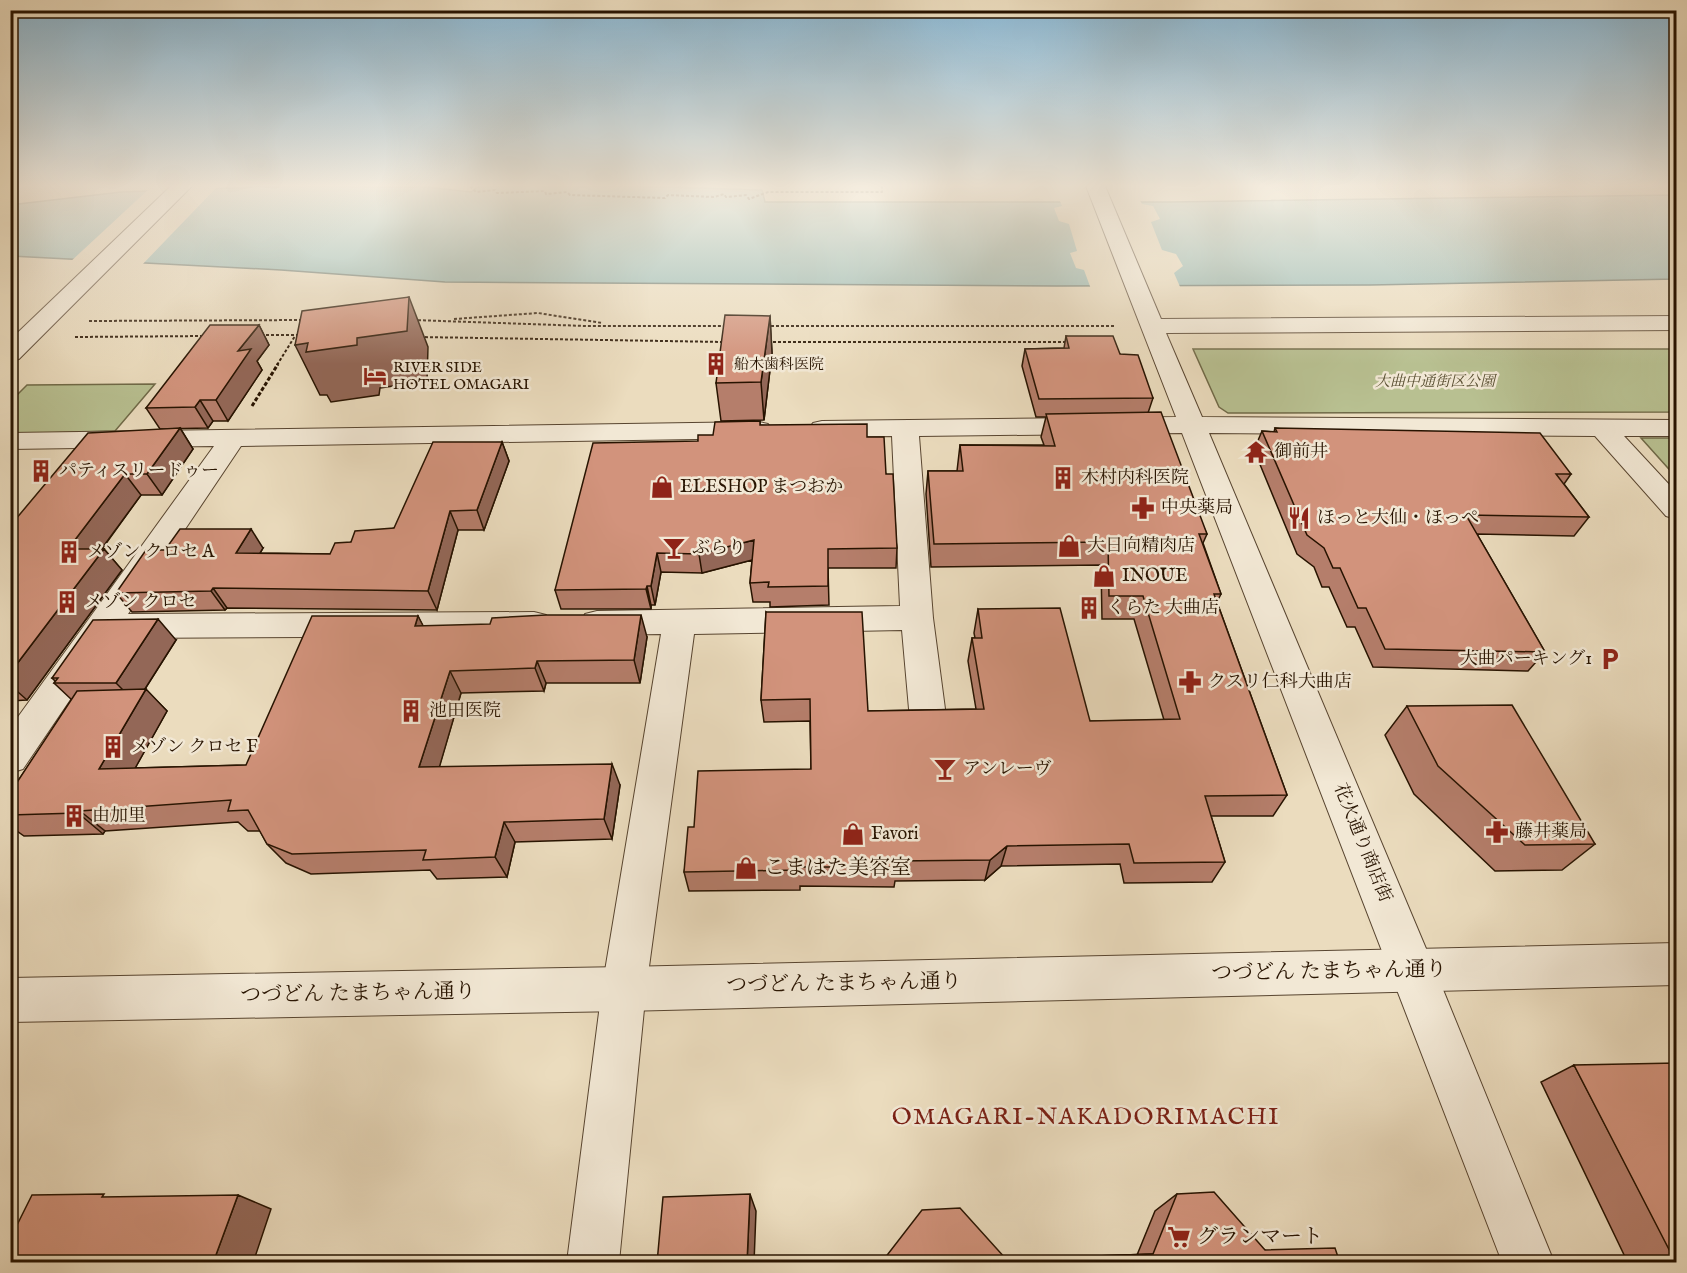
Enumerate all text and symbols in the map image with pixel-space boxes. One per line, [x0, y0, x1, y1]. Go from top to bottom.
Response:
building icon: 船木歯科医院 [703, 351, 729, 377]
place label: 船木歯科医院 [734, 355, 824, 374]
place label: RIVER SIDE HOTEL OMAGARI [393, 358, 530, 394]
hotel icon: RIVER SIDE HOTEL OMAGARI [362, 363, 388, 389]
park label: 大曲中通街区公園 [1375, 372, 1498, 391]
temple icon: 御前井 [1243, 439, 1269, 465]
place label: 御前井 [1274, 441, 1328, 464]
building icon: パティスリードゥー [28, 458, 54, 484]
place label: パティスリードゥー [59, 460, 219, 483]
building icon: 木村内科医院 [1050, 465, 1076, 491]
place label: 木村内科医院 [1081, 467, 1189, 490]
shop icon: ELESHOP まつおか [649, 474, 675, 500]
place label: ELESHOP まつおか [680, 476, 843, 499]
pharmacy icon: 中央薬局 [1130, 495, 1156, 521]
place label: 中央薬局 [1161, 497, 1233, 520]
restaurant icon: ほっと大仙・ほっぺ [1286, 505, 1312, 531]
place label: ほっと大仙・ほっぺ [1317, 507, 1479, 530]
shop icon: 大日向精肉店 [1056, 533, 1082, 559]
bar icon: ぶらり [661, 535, 687, 561]
place label: 大日向精肉店 [1087, 535, 1195, 558]
place label: ぶらり [692, 537, 746, 560]
building icon: メゾン クロセ A [56, 539, 82, 565]
place label: メゾン クロセ A [87, 541, 215, 564]
shop icon: INOUE [1091, 563, 1117, 589]
place label: INOUE [1122, 565, 1188, 588]
building icon: メゾン クロセ [54, 589, 80, 615]
place label: メゾン クロセ [85, 591, 196, 614]
building icon: くらた 大曲店 [1076, 595, 1102, 621]
place label: くらた 大曲店 [1107, 597, 1219, 620]
parking icon: 大曲パーキング1 [1597, 646, 1623, 672]
place label: 大曲パーキング1 [1460, 648, 1592, 671]
pharmacy icon: クスリ仁科大曲店 [1177, 669, 1203, 695]
place label: クスリ仁科大曲店 [1208, 671, 1352, 694]
building icon: 池田医院 [398, 698, 424, 724]
place label: 池田医院 [429, 700, 501, 723]
building icon: メゾン クロセ F [100, 734, 126, 760]
place label: メゾン クロセ F [131, 736, 258, 759]
bar icon: アンレーヴ [932, 756, 958, 782]
place label: アンレーヴ [963, 758, 1052, 781]
street label: 花火通り商店街 [1328, 780, 1396, 906]
building icon: 由加里 [61, 803, 87, 829]
place label: 由加里 [92, 805, 146, 828]
pharmacy icon: 藤井薬局 [1484, 819, 1510, 845]
shop icon: Favori [840, 821, 866, 847]
place label: 藤井薬局 [1515, 821, 1587, 844]
place label: Favori [871, 823, 919, 846]
shop icon: こまはた美容室 [733, 855, 759, 881]
place label: こまはた美容室 [764, 855, 911, 882]
street label: つづどん たまちゃん通り [1211, 956, 1447, 988]
street label: つづどん たまちゃん通り [726, 968, 962, 1000]
street label: つづどん たまちゃん通り [240, 978, 476, 1010]
district label: OMAGARI-NAKADORIMACHI [892, 1102, 1280, 1133]
supermarket icon: グランマート [1166, 1224, 1192, 1250]
place label: グランマート [1197, 1224, 1323, 1251]

